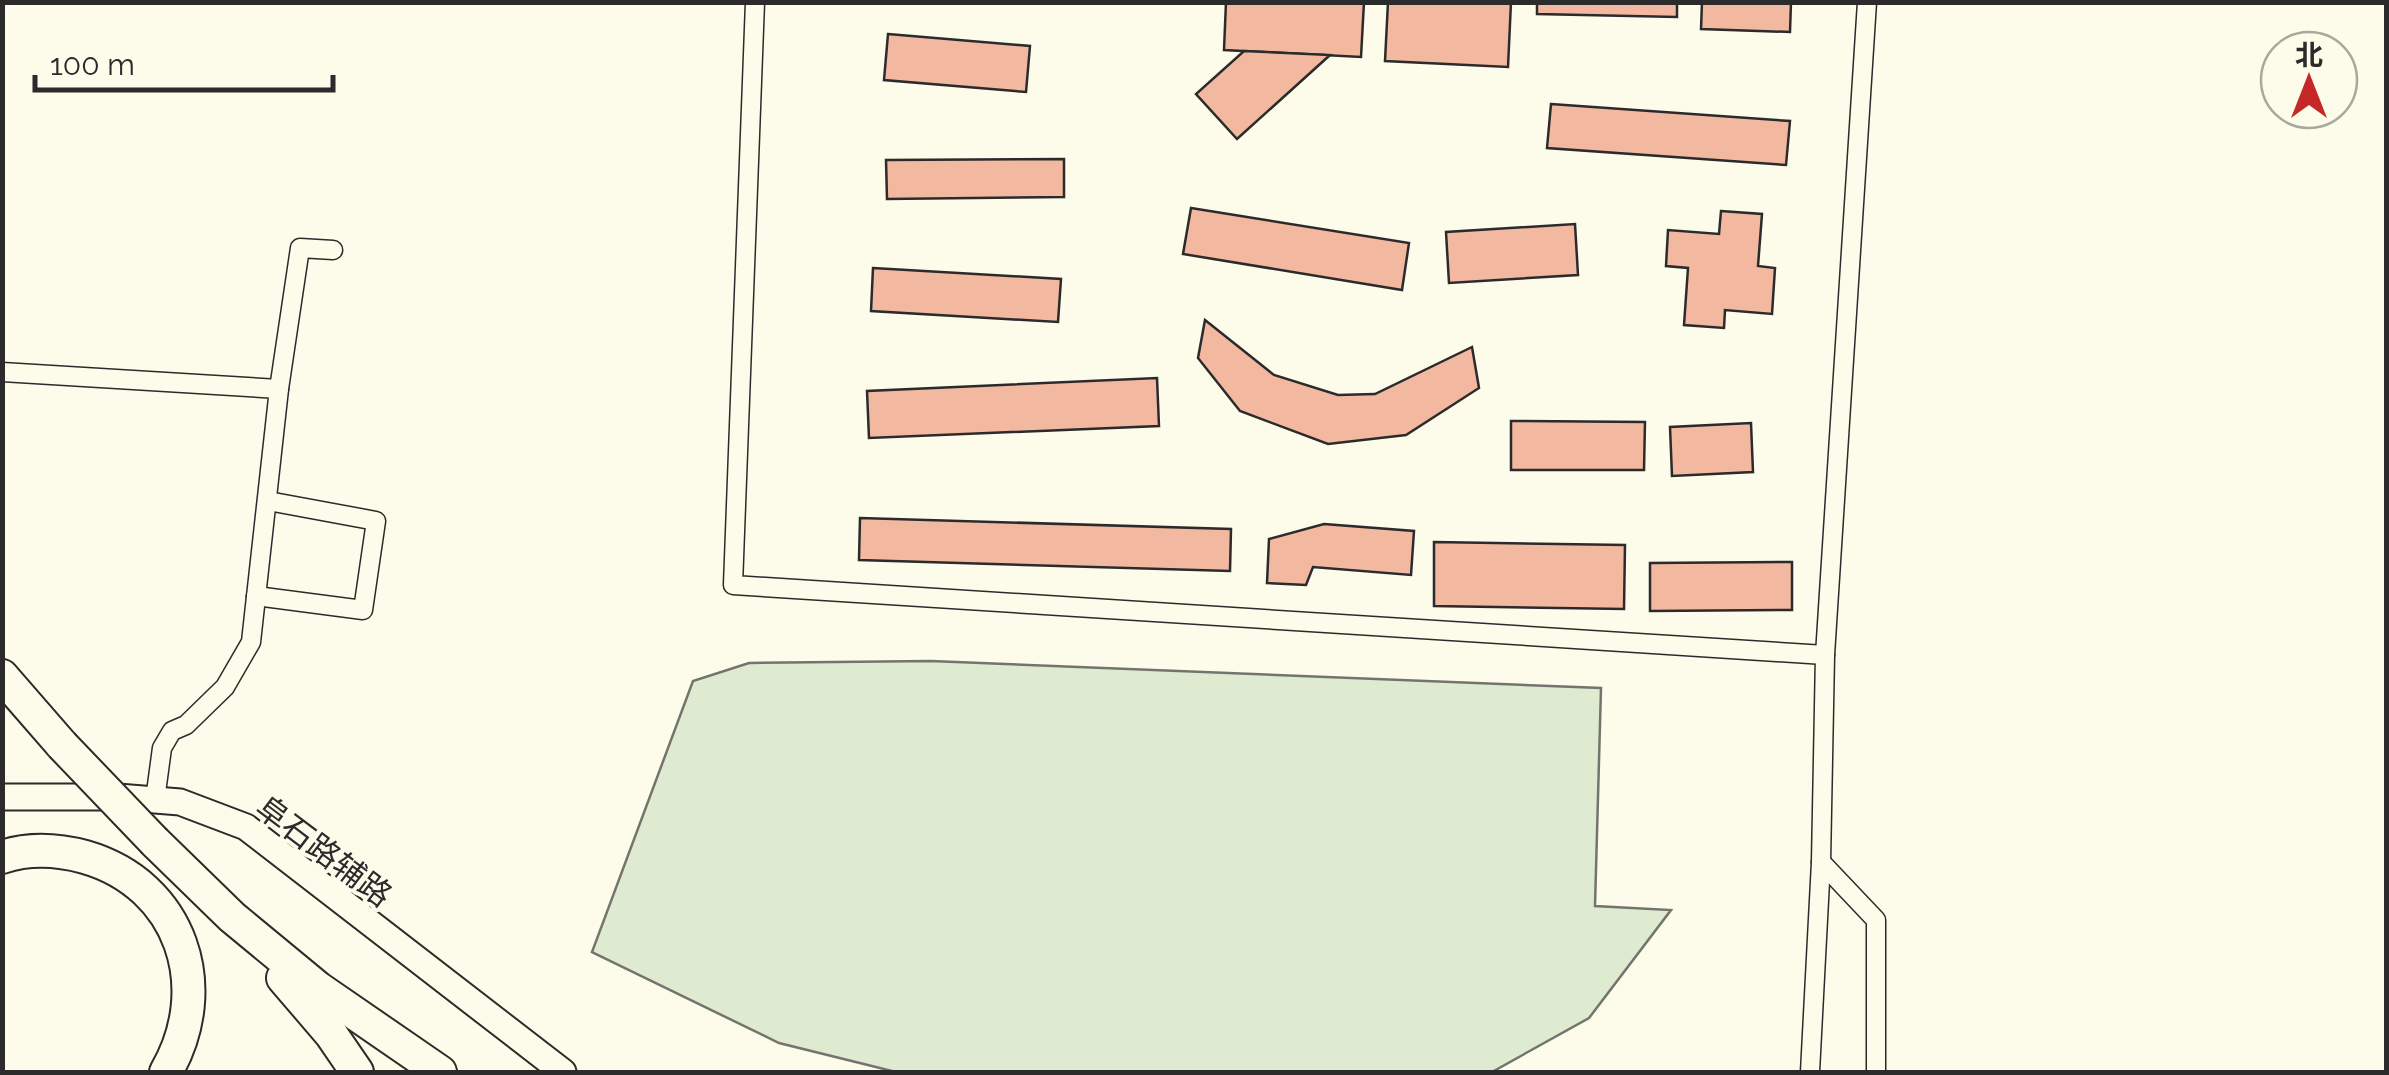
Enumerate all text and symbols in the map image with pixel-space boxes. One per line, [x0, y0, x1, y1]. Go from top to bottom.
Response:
scale bar [35, 30, 332, 92]
north arrow [2259, 30, 2359, 130]
text: 北 [2295, 39, 2323, 72]
text: 100 m [50, 47, 135, 82]
street label: 阜石路辅路 [249, 788, 399, 914]

